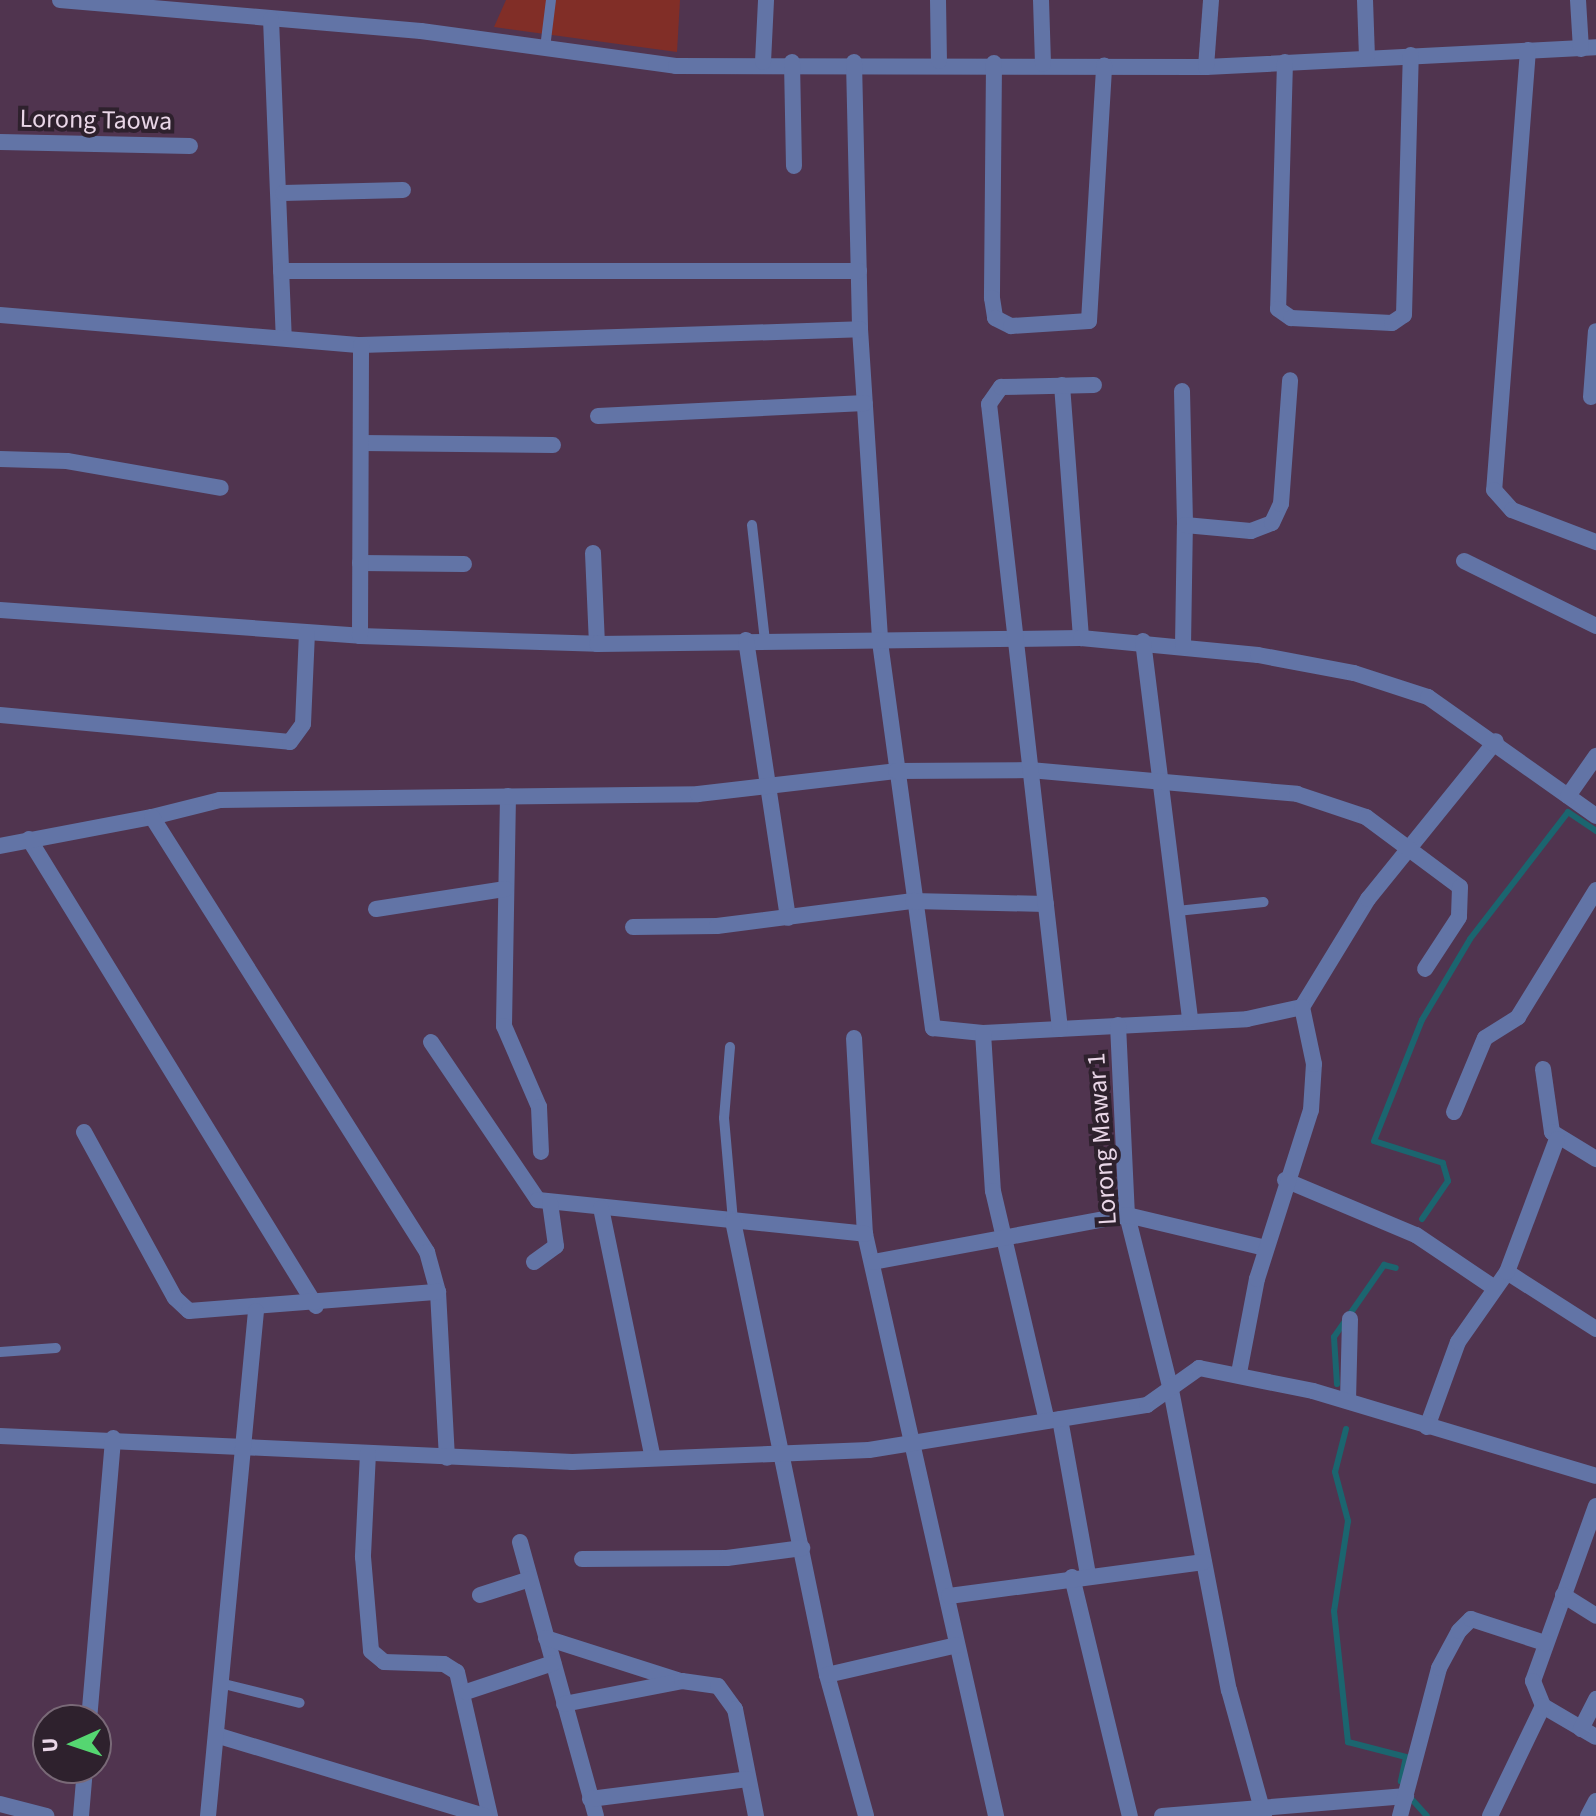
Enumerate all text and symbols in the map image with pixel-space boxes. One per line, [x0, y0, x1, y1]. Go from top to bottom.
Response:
street label: Lorong Taowa [19, 103, 173, 137]
street label: Lorong Mawar 1 [1080, 1052, 1124, 1226]
north arrow [32, 1704, 112, 1784]
text: U [34, 1737, 66, 1753]

